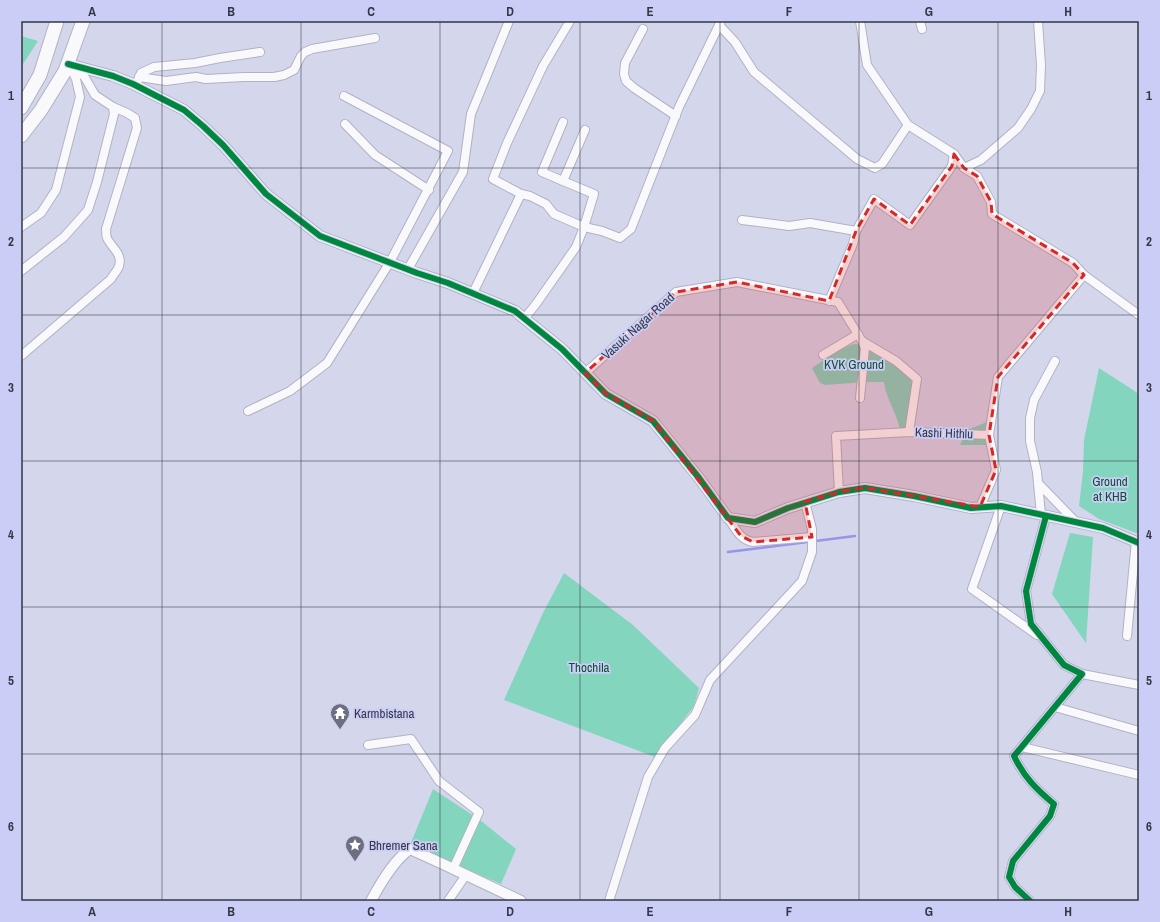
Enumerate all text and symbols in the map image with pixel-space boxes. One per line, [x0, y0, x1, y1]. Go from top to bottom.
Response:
text: A [88, 3, 96, 20]
text: B [227, 3, 235, 20]
text: C [367, 3, 375, 20]
text: D [506, 3, 514, 20]
text: E [646, 3, 654, 20]
text: F [786, 3, 793, 20]
text: G [925, 3, 933, 20]
text: H [1064, 3, 1072, 20]
text: 1 [8, 87, 14, 104]
text: 1 [1146, 87, 1152, 104]
text: 2 [8, 233, 14, 250]
text: 2 [1146, 233, 1152, 250]
street label: Vasuki Nagar Road [598, 289, 678, 363]
park label: KVK Ground [824, 356, 884, 373]
text: 3 [8, 379, 14, 396]
text: 3 [1146, 379, 1152, 396]
street label: Kashi Hithlu [915, 423, 973, 443]
park label: Ground at KHB [1092, 473, 1128, 505]
text: 4 [8, 526, 14, 543]
text: 4 [1146, 526, 1152, 543]
park label: Thochila [569, 659, 610, 676]
text: 5 [8, 672, 14, 689]
text: 5 [1146, 672, 1152, 689]
temple icon: Karmbistana [329, 702, 351, 730]
place label: Karmbistana [354, 705, 415, 722]
text: 6 [8, 818, 14, 835]
text: 6 [1146, 818, 1152, 835]
place icon: Bhremer Sana [344, 834, 366, 862]
place label: Bhremer Sana [369, 837, 438, 854]
text: A [88, 903, 96, 920]
text: B [227, 903, 235, 920]
text: C [367, 903, 375, 920]
text: D [506, 903, 514, 920]
text: E [646, 903, 654, 920]
text: F [786, 903, 793, 920]
text: G [925, 903, 933, 920]
text: H [1064, 903, 1072, 920]

